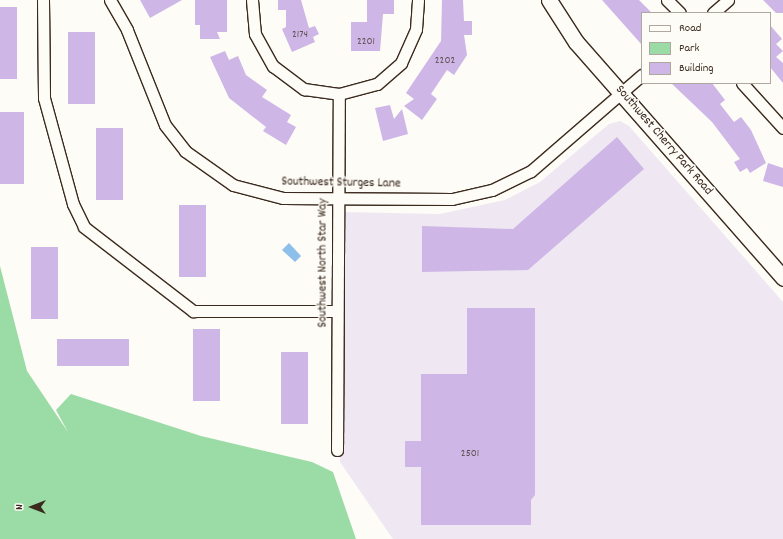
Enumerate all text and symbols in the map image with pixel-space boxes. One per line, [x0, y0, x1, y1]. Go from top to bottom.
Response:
legend [641, 12, 771, 84]
text: Road [679, 20, 701, 37]
house number: 2174 [292, 28, 308, 42]
house number: 2201 [357, 35, 375, 49]
text: Park [679, 40, 699, 57]
house number: 2202 [435, 54, 455, 68]
text: Building [679, 60, 714, 77]
street label: Southwest Cherry Park Road [611, 83, 715, 199]
street label: Southwest Sturges Lane [281, 175, 401, 193]
street label: Southwest North Star Way [316, 198, 332, 328]
house number: 2501 [461, 447, 479, 461]
north arrow [12, 487, 52, 527]
text: N [12, 504, 28, 510]

